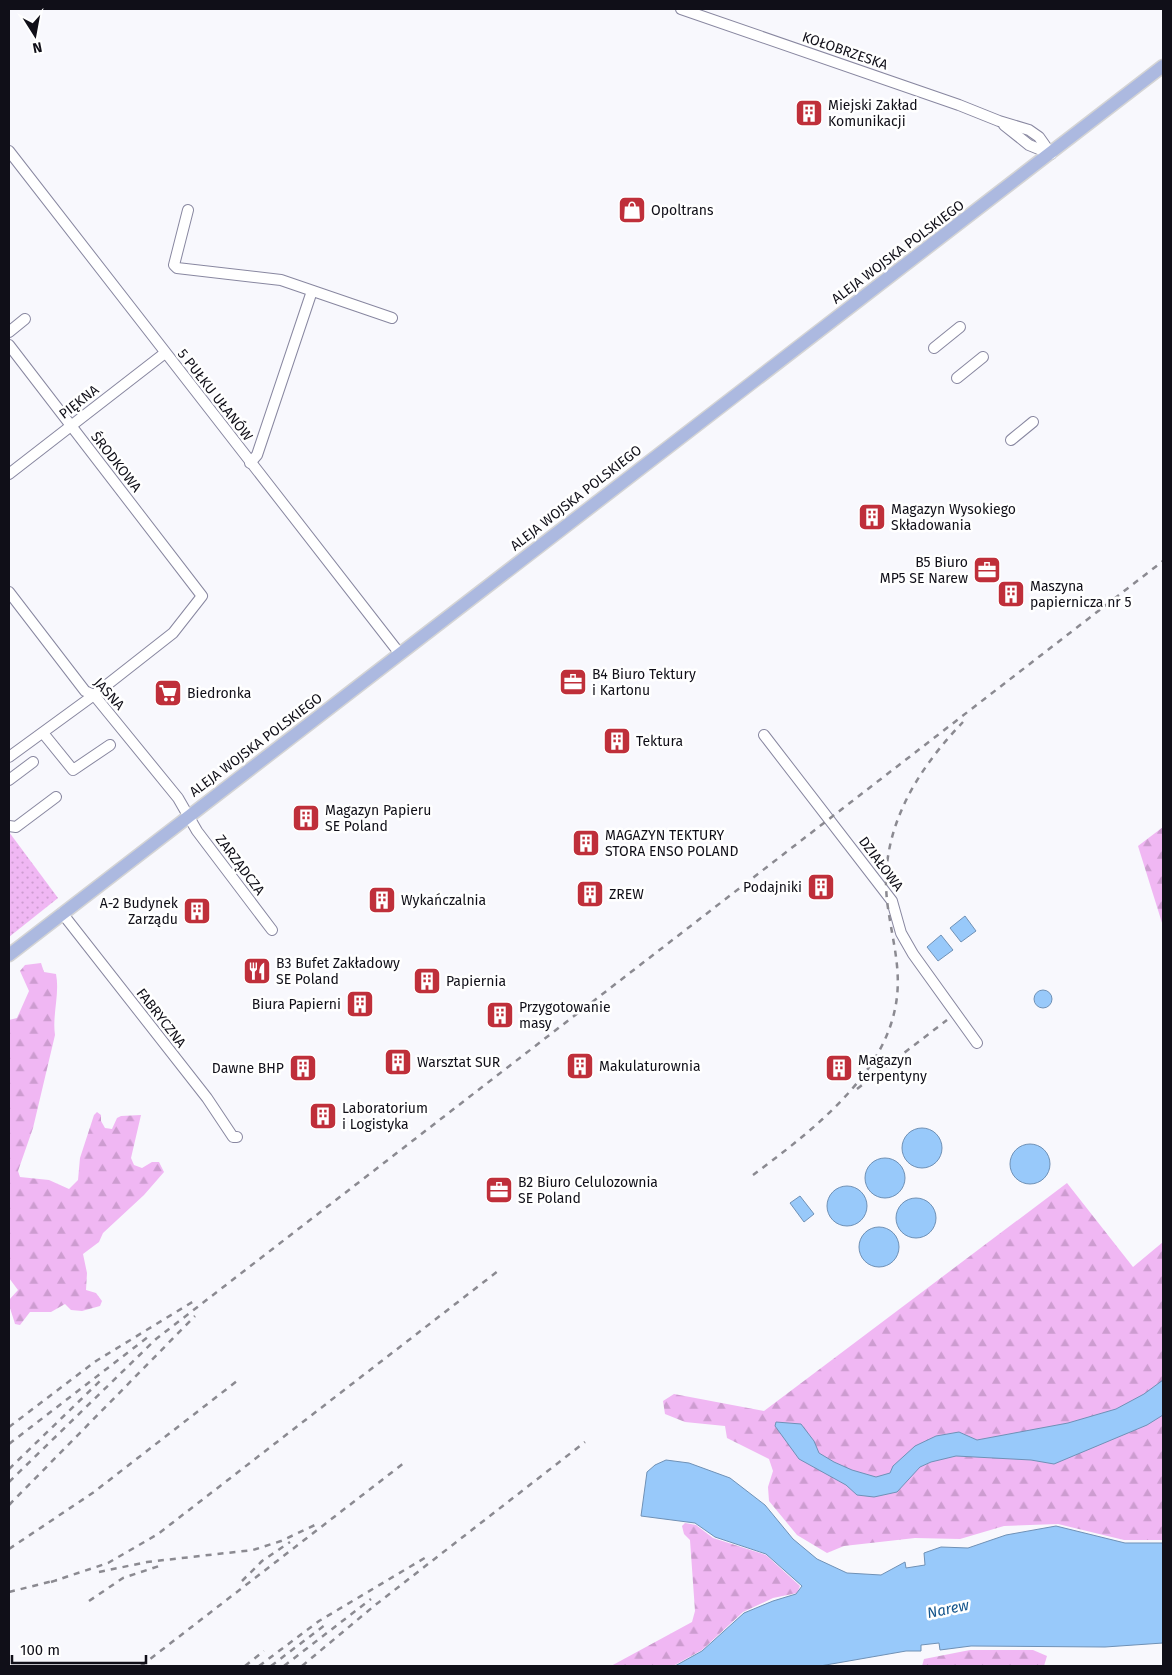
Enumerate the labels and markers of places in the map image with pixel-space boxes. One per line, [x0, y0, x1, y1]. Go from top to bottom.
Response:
place label: Miejski Zakład Komunikacji [828, 97, 918, 130]
building icon: Miejski Zakład Komunikacji [794, 98, 824, 128]
shop icon: Opoltrans [617, 195, 647, 225]
place label: Opoltrans [651, 202, 714, 219]
place label: Magazyn Wysokiego Składowania [891, 501, 1016, 534]
building icon: Magazyn Wysokiego Składowania [857, 502, 887, 532]
place label: B5 Biuro MP5 SE Narew [880, 554, 968, 587]
office icon: B5 Biuro MP5 SE Narew [972, 555, 1002, 585]
place label: Maszyna papiernicza nr 5 [1030, 578, 1132, 611]
building icon: Maszyna papiernicza nr 5 [996, 579, 1026, 609]
place label: B4 Biuro Tektury i Kartonu [592, 666, 696, 699]
office icon: B4 Biuro Tektury i Kartonu [558, 667, 588, 697]
supermarket icon: Biedronka [153, 678, 183, 708]
place label: Biedronka [187, 685, 251, 702]
building icon: Tektura [602, 726, 632, 756]
place label: Tektura [636, 733, 683, 750]
place label: Magazyn Papieru SE Poland [325, 802, 431, 835]
building icon: Magazyn Papieru SE Poland [291, 803, 321, 833]
place label: MAGAZYN TEKTURY STORA ENSO POLAND [605, 827, 738, 860]
building icon: MAGAZYN TEKTURY STORA ENSO POLAND [571, 828, 601, 858]
building icon: Podajniki [806, 872, 836, 902]
building icon: ZREW [575, 879, 605, 909]
place label: Podajniki [743, 879, 802, 896]
building icon: Wykańczalnia [367, 885, 397, 915]
place label: ZREW [609, 886, 644, 903]
place label: Wykańczalnia [401, 892, 486, 909]
place label: A-2 Budynek Zarządu [100, 895, 179, 928]
building icon: A-2 Budynek Zarządu [182, 896, 212, 926]
place label: B3 Bufet Zakładowy SE Poland [276, 955, 400, 988]
restaurant icon: B3 Bufet Zakładowy SE Poland [242, 956, 272, 986]
building icon: Papiernia [412, 966, 442, 996]
place label: Papiernia [446, 973, 506, 990]
building icon: Biura Papierni [345, 989, 375, 1019]
place label: Biura Papierni [252, 996, 341, 1013]
place label: Przygotowanie masy [519, 999, 611, 1032]
building icon: Przygotowanie masy [485, 1000, 515, 1030]
building icon: Warsztat SUR [383, 1047, 413, 1077]
building icon: Makulaturownia [565, 1051, 595, 1081]
place label: Magazyn terpentyny [858, 1052, 927, 1085]
building icon: Dawne BHP [288, 1053, 318, 1083]
building icon: Magazyn terpentyny [824, 1053, 854, 1083]
place label: Warsztat SUR [417, 1054, 501, 1071]
place label: Makulaturownia [599, 1058, 701, 1075]
place label: Dawne BHP [212, 1060, 284, 1077]
place label: Laboratorium i Logistyka [342, 1100, 428, 1133]
building icon: Laboratorium i Logistyka [308, 1101, 338, 1131]
place label: B2 Biuro Celulozownia SE Poland [518, 1174, 658, 1207]
office icon: B2 Biuro Celulozownia SE Poland [484, 1175, 514, 1205]

